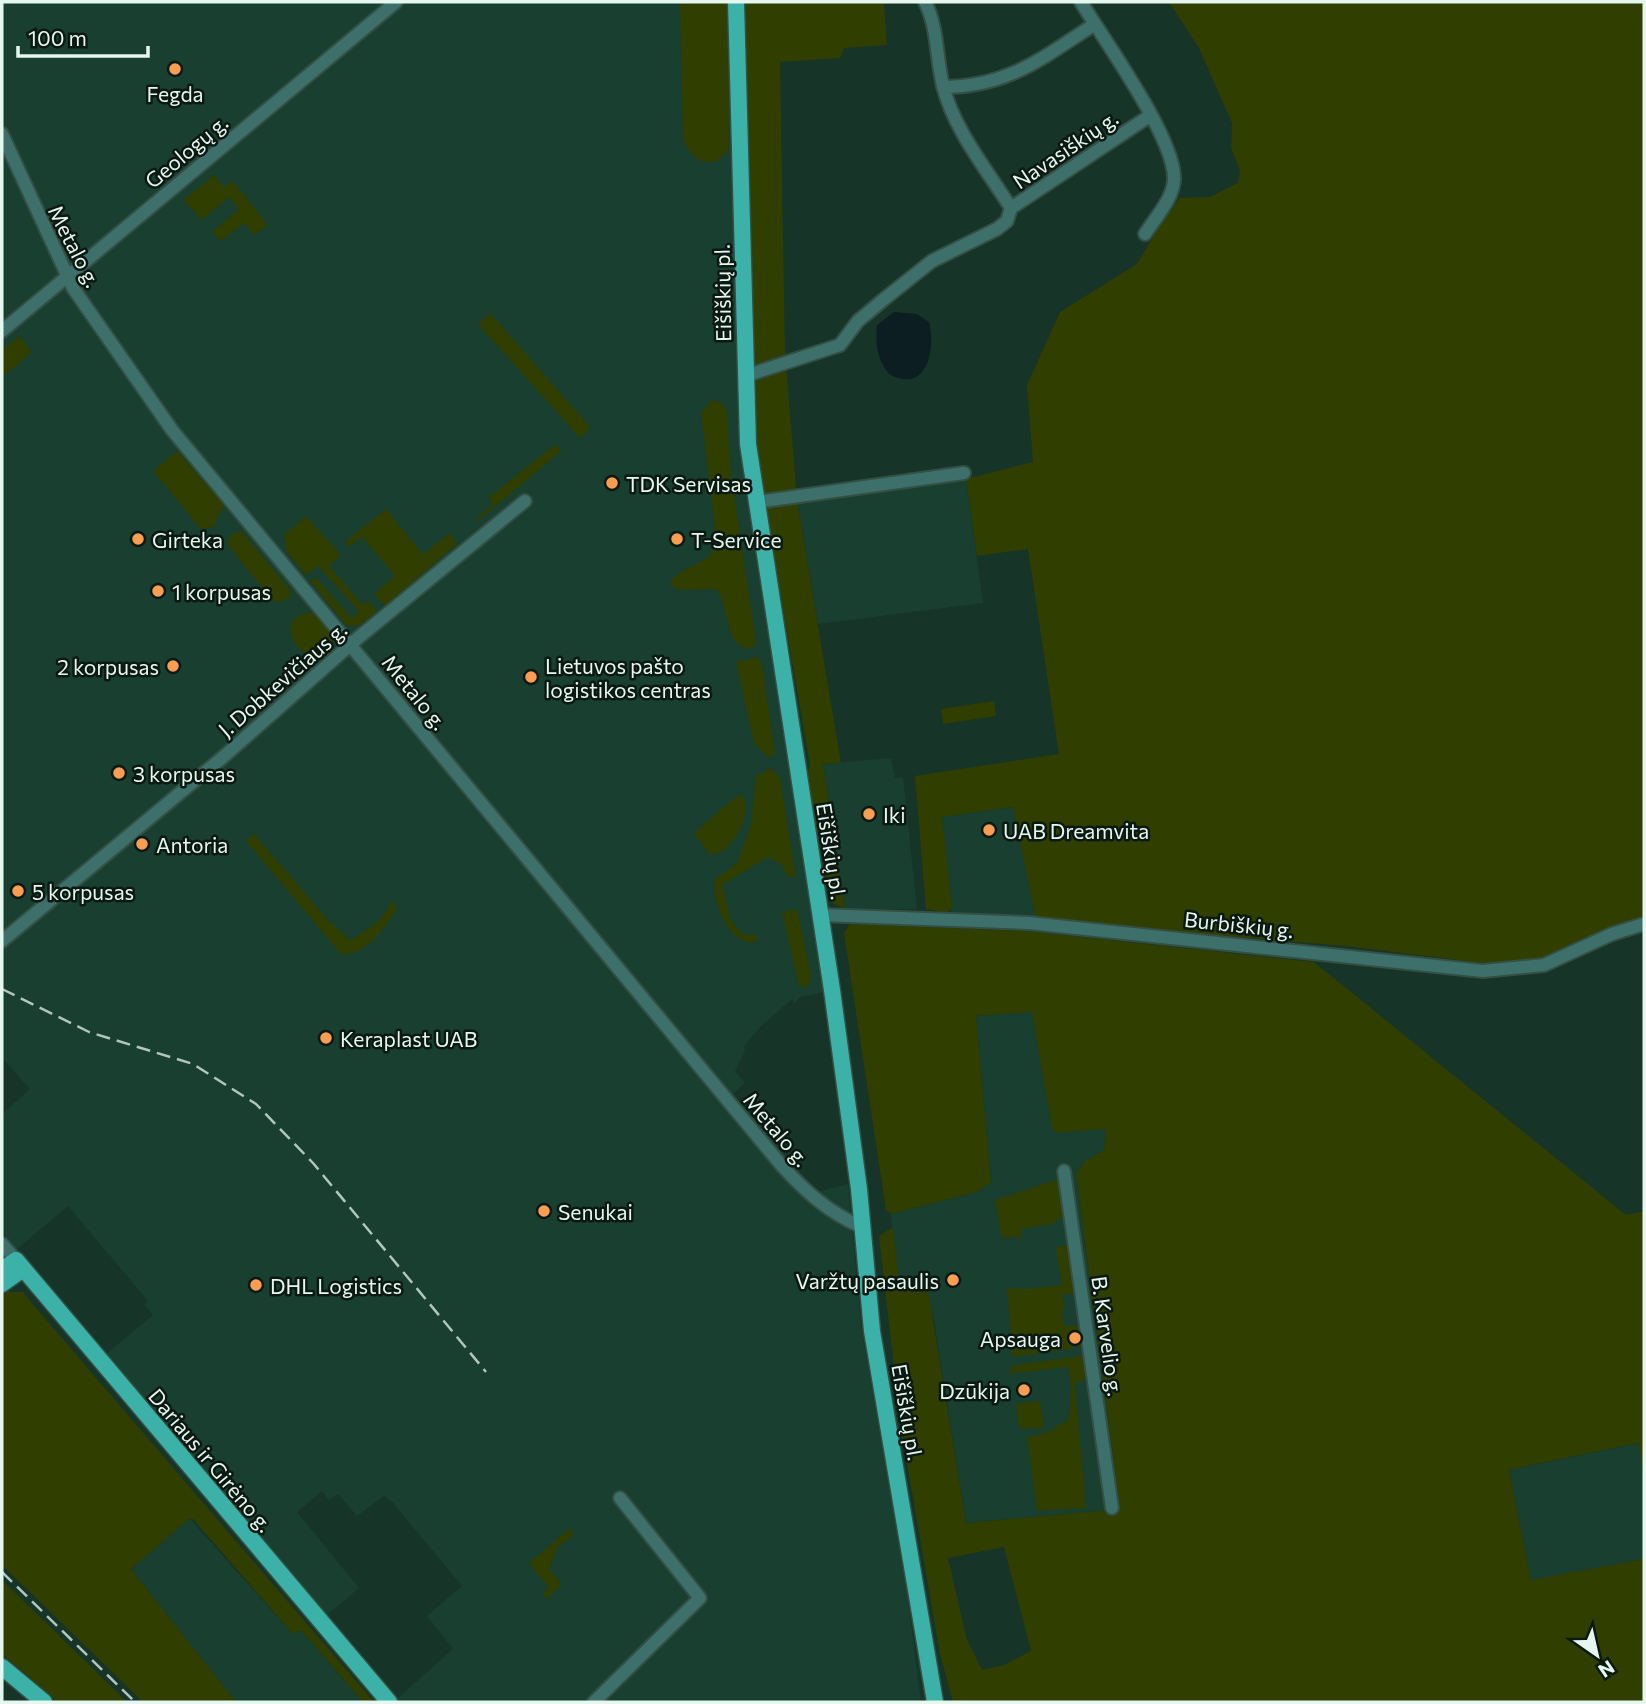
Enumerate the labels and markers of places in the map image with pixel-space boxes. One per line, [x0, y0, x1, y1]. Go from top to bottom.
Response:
marker: Fegda [167, 61, 183, 77]
place label: Fegda [146, 81, 204, 106]
place label: TDK Servisas [626, 471, 751, 496]
marker: TDK Servisas [604, 475, 620, 491]
place label: Girteka [152, 527, 223, 552]
place label: T-Service [691, 527, 782, 552]
marker: Girteka [130, 531, 146, 547]
marker: T-Service [669, 531, 685, 547]
place label: 1 korpusas [172, 579, 271, 604]
marker: 1 korpusas [150, 583, 166, 599]
place label: Lietuvos pašto logistikos centras [545, 653, 711, 702]
place label: 2 korpusas [57, 654, 159, 679]
marker: 2 korpusas [165, 658, 181, 674]
marker: Lietuvos pašto logistikos centras [523, 669, 539, 685]
place label: 3 korpusas [133, 761, 235, 786]
marker: 3 korpusas [111, 765, 127, 781]
place label: Iki [883, 802, 906, 827]
marker: Iki [861, 806, 877, 822]
place label: UAB Dreamvita [1003, 818, 1149, 843]
marker: UAB Dreamvita [981, 822, 997, 838]
place label: Antoria [156, 832, 228, 857]
marker: Antoria [134, 836, 150, 852]
place label: 5 korpusas [32, 879, 134, 904]
marker: 5 korpusas [10, 883, 26, 899]
place label: Keraplast UAB [340, 1026, 477, 1051]
marker: Keraplast UAB [318, 1030, 334, 1046]
place label: Senukai [558, 1199, 633, 1224]
marker: Senukai [536, 1203, 552, 1219]
place label: Varžtų pasaulis [796, 1268, 939, 1293]
marker: Varžtų pasaulis [945, 1272, 961, 1288]
place label: DHL Logistics [270, 1273, 402, 1298]
marker: DHL Logistics [248, 1277, 264, 1293]
place label: Apsauga [980, 1326, 1061, 1351]
marker: Apsauga [1067, 1330, 1083, 1346]
place label: Dzūkija [939, 1378, 1010, 1403]
marker: Dzūkija [1016, 1382, 1032, 1398]

